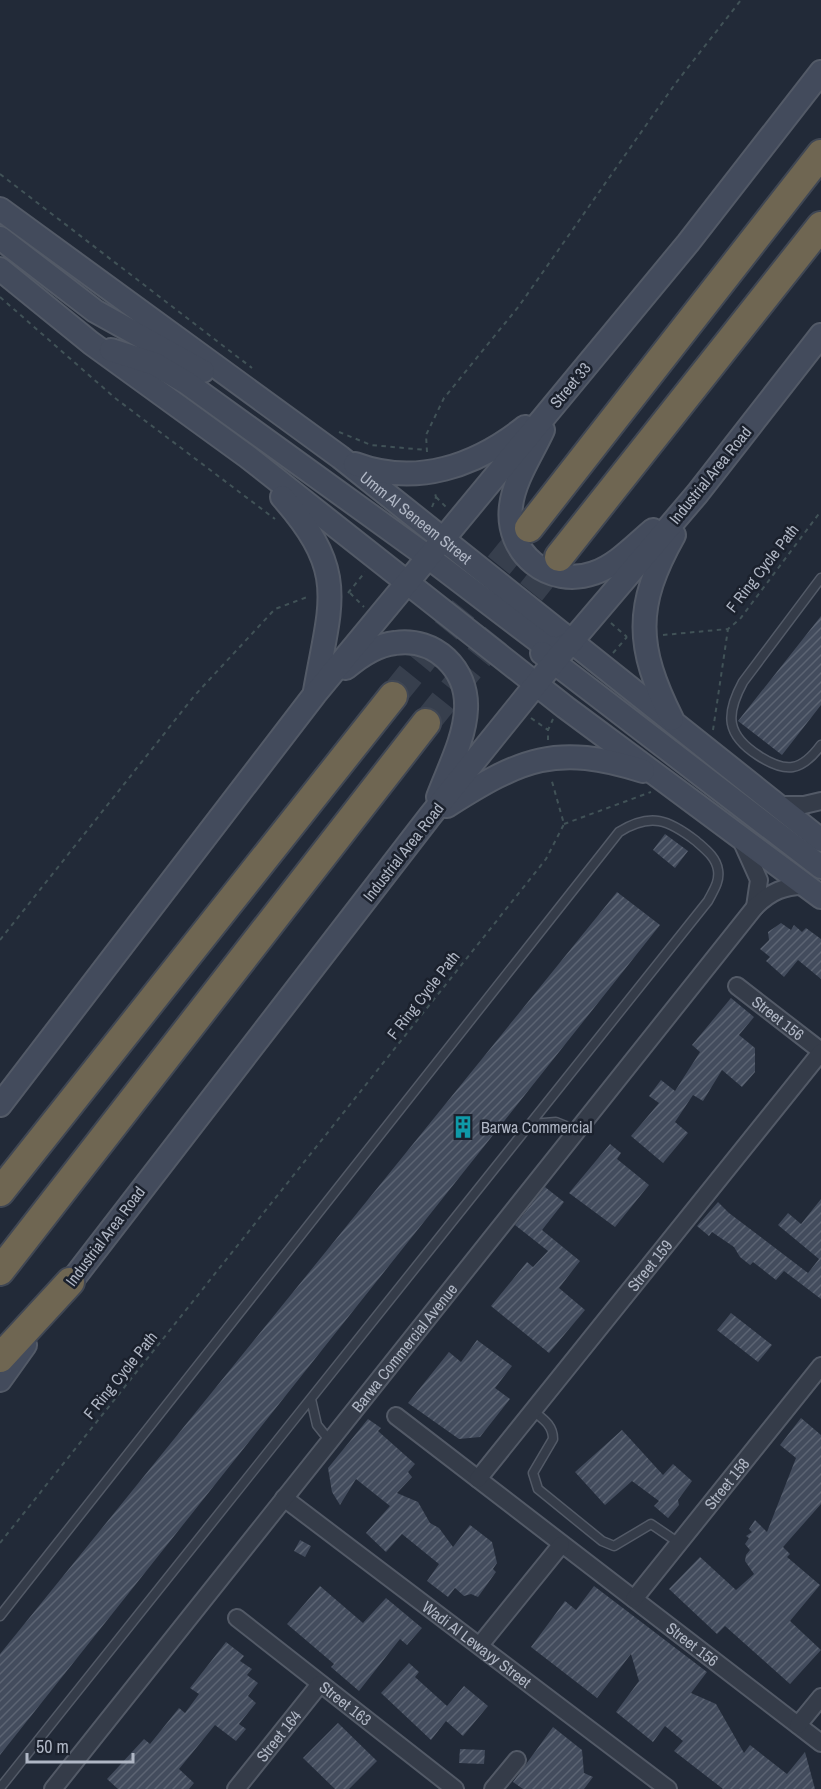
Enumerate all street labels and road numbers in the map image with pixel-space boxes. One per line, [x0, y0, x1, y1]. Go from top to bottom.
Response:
street label: Street 33 [544, 358, 596, 412]
street label: Industrial Area Road [664, 422, 756, 528]
street label: Umm Al Seneem Street [355, 466, 477, 569]
street label: F Ring Cycle Path [721, 519, 803, 617]
street label: Industrial Area Road [358, 798, 448, 906]
street label: F Ring Cycle Path [382, 946, 464, 1044]
street label: Street 156 [747, 991, 809, 1045]
street label: Industrial Area Road [60, 1182, 150, 1290]
street label: Street 159 [622, 1235, 677, 1296]
street label: Barwa Commercial Avenue [346, 1279, 462, 1417]
street label: F Ring Cycle Path [78, 1327, 162, 1423]
street label: Street 158 [699, 1453, 754, 1514]
street label: Wadi Al Lewayy Street [418, 1596, 536, 1693]
street label: Street 156 [662, 1617, 723, 1671]
street label: Street 163 [315, 1676, 376, 1731]
street label: Street 164 [251, 1705, 306, 1766]

